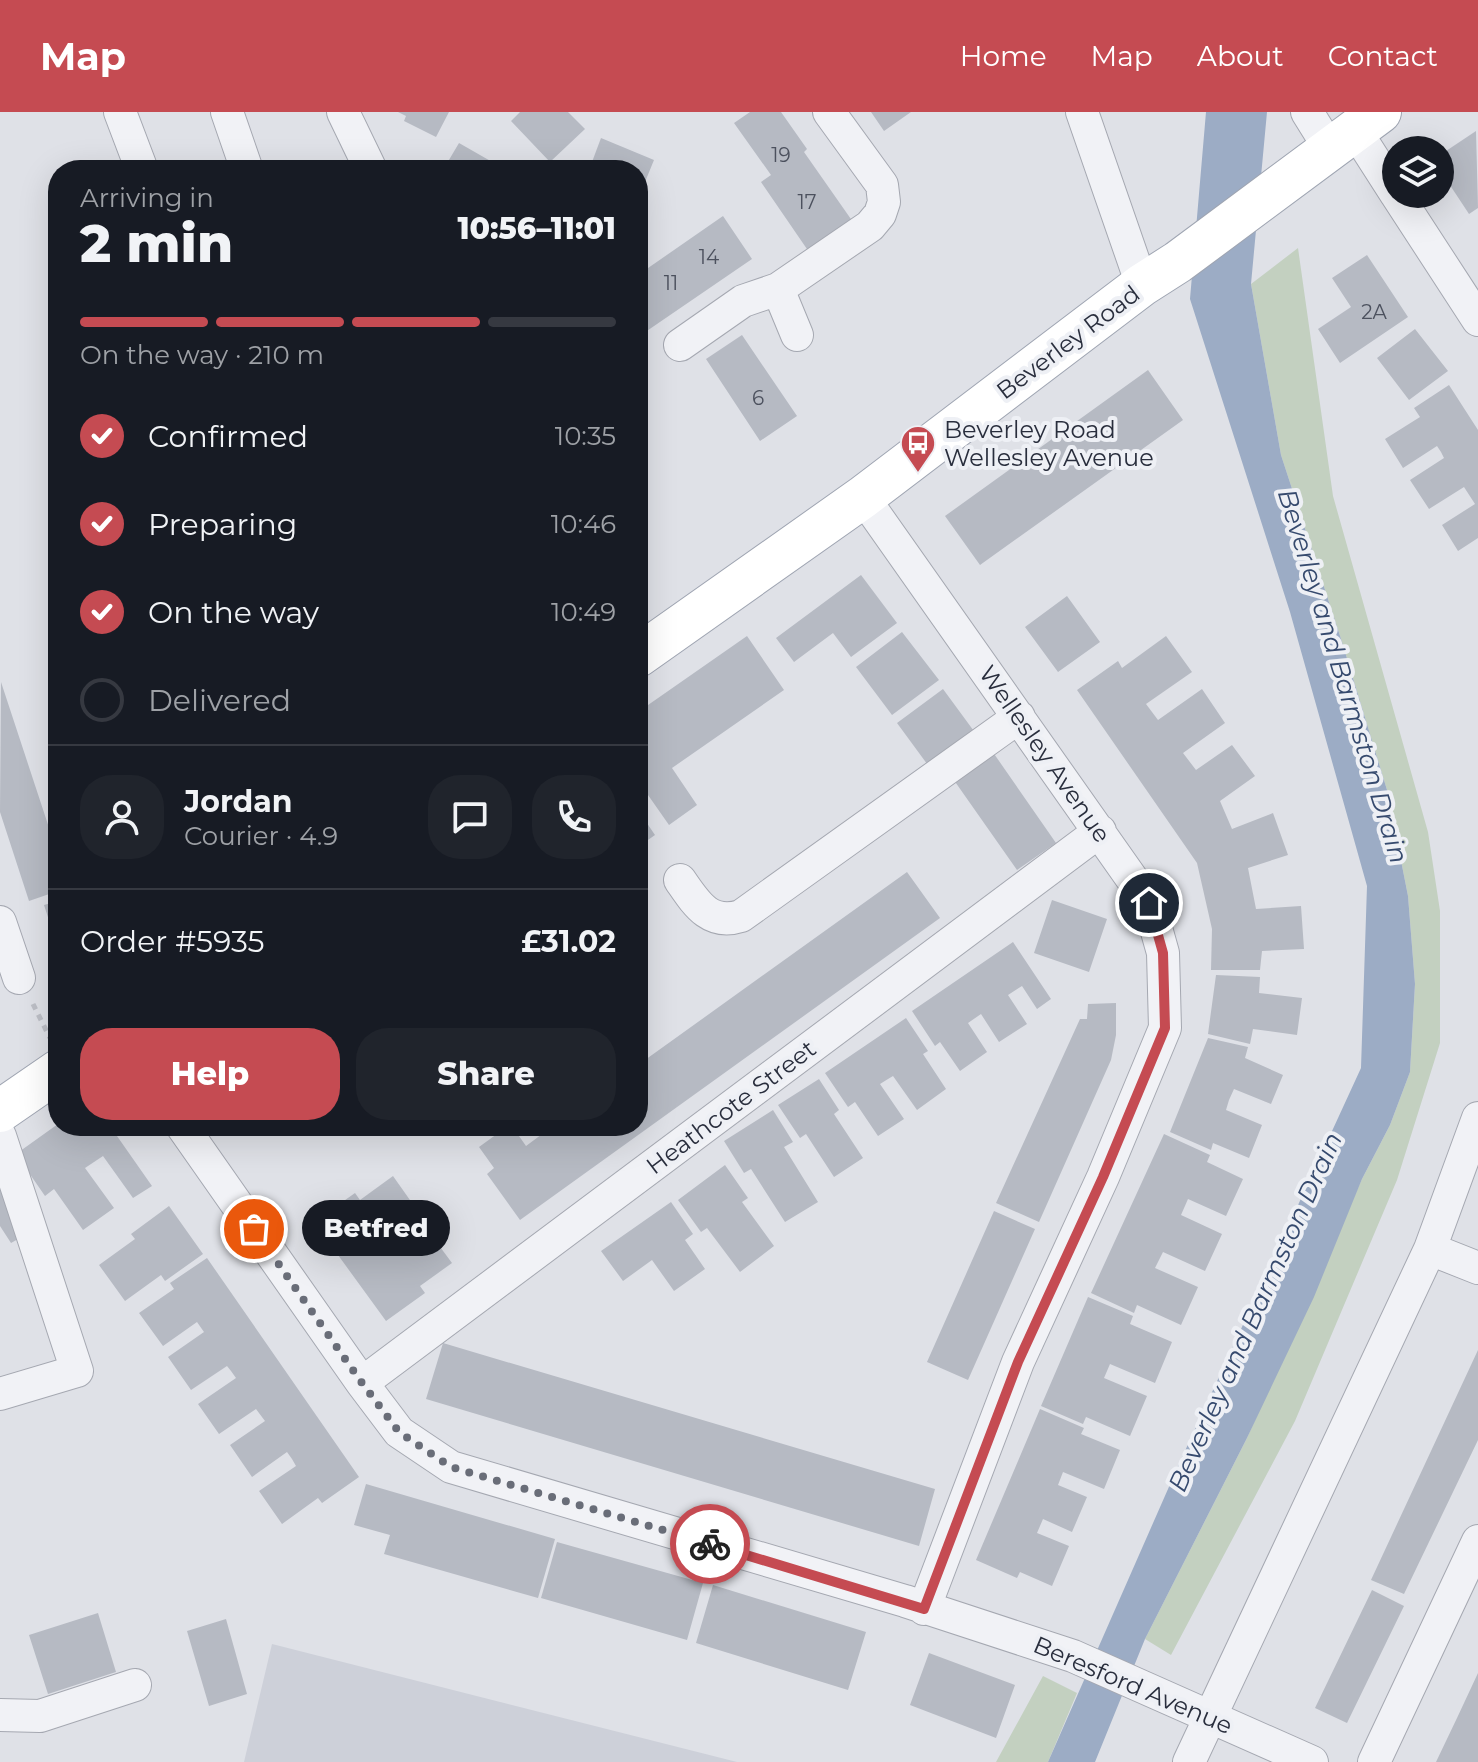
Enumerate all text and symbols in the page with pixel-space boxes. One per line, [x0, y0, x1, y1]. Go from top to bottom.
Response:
text: Map [40, 33, 126, 80]
text: Home [960, 39, 1047, 73]
text: Map [1091, 39, 1153, 73]
text: About [1197, 39, 1284, 73]
text: Contact [1328, 39, 1438, 73]
map controls [1382, 136, 1454, 208]
button: layers [1382, 136, 1454, 208]
house number: 19 [771, 143, 791, 167]
text: Arriving in [80, 182, 214, 214]
house number: 17 [798, 190, 817, 214]
text: 10:56–11:01 [457, 210, 616, 247]
text: 2 min [80, 212, 233, 275]
house number: 14 [699, 245, 719, 269]
house number: 11 [664, 271, 678, 295]
street label: Beverley Road [991, 279, 1145, 405]
house number: 2A [1361, 300, 1388, 324]
text: On the way · 210 m [80, 339, 324, 371]
house number: 6 [752, 386, 764, 410]
icon: check [80, 414, 124, 458]
place label: Beverley Road Wellesley Avenue [944, 415, 1154, 472]
text: Confirmed [148, 418, 308, 455]
text: 10:35 [555, 420, 616, 452]
bus stop icon: Beverley Road Wellesley Avenue [899, 424, 937, 474]
water label: Beverley and Barmston Drain [1271, 485, 1415, 867]
icon: check [80, 502, 124, 546]
text: Preparing [148, 506, 297, 543]
text: 10:46 [551, 508, 616, 540]
icon: check [80, 590, 124, 634]
text: On the way [148, 594, 319, 631]
text: 10:49 [551, 596, 616, 628]
street label: Wellesley Avenue [973, 660, 1117, 848]
text: Delivered [148, 682, 291, 719]
button: person [80, 775, 164, 859]
button: chat [428, 775, 512, 859]
button: phone [532, 775, 616, 859]
text: Jordan [184, 783, 293, 820]
text: Courier · 4.9 [184, 820, 338, 852]
pin [1115, 869, 1183, 937]
icon: home [1127, 881, 1171, 925]
text: Order #5935 [80, 923, 265, 960]
text: £31.02 [521, 923, 616, 960]
button: Help [80, 1028, 340, 1120]
button: Share [356, 1028, 616, 1120]
street label: Heathcote Street [641, 1034, 822, 1180]
water label: Beverley and Barmston Drain [1161, 1127, 1349, 1497]
pin [220, 1195, 288, 1263]
callout: Betfred [302, 1201, 450, 1257]
icon: bag [232, 1207, 276, 1251]
text: Betfred [323, 1212, 429, 1244]
courier [670, 1504, 750, 1584]
icon: bike [688, 1522, 732, 1566]
street label: Beresford Avenue [1029, 1630, 1237, 1740]

